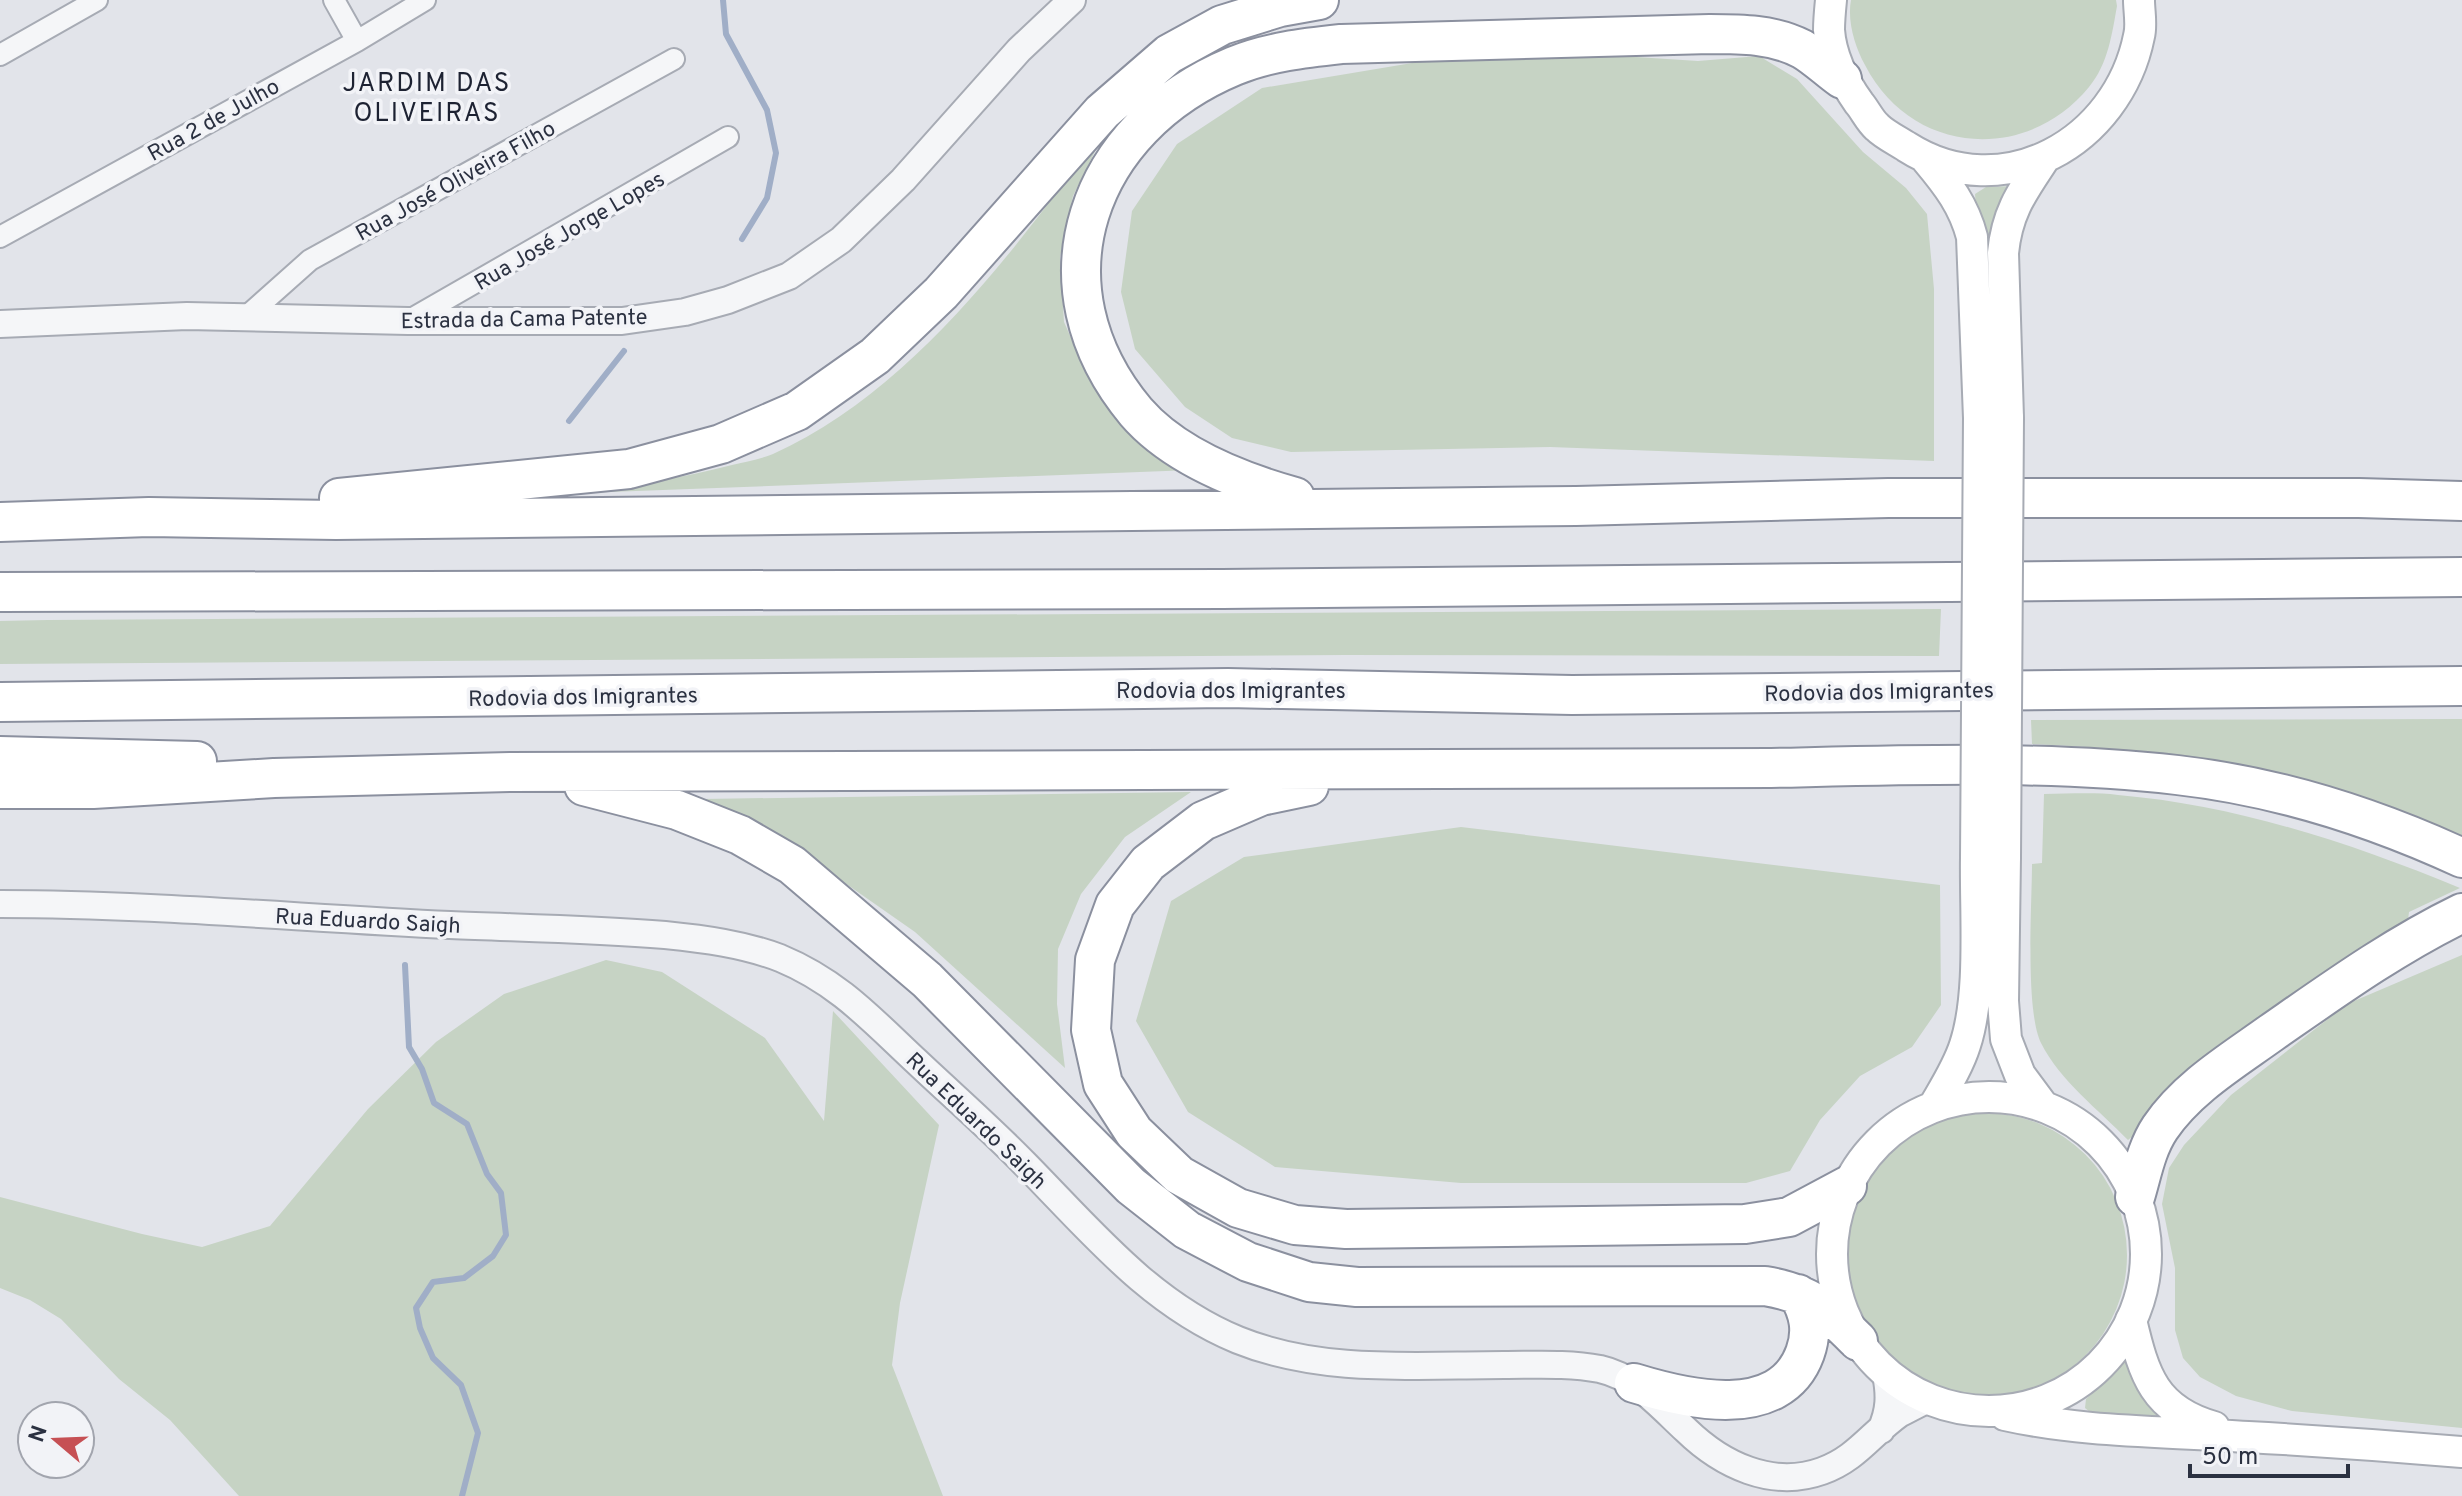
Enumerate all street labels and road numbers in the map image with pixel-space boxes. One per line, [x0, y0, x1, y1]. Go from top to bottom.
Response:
street label: Rua 2 de Julho [143, 74, 285, 169]
street label: Rua José Oliveira Filho [352, 116, 561, 248]
street label: Rua José Jorge Lopes [470, 167, 670, 298]
street label: Estrada da Cama Patente [400, 305, 648, 336]
street label: Rodovia dos Imigrantes [1764, 678, 1994, 709]
street label: Rodovia dos Imigrantes [1116, 679, 1346, 706]
street label: Rodovia dos Imigrantes [468, 683, 698, 714]
street label: Rua Eduardo Saigh [274, 904, 461, 941]
street label: Rua Eduardo Saigh [899, 1048, 1051, 1196]

